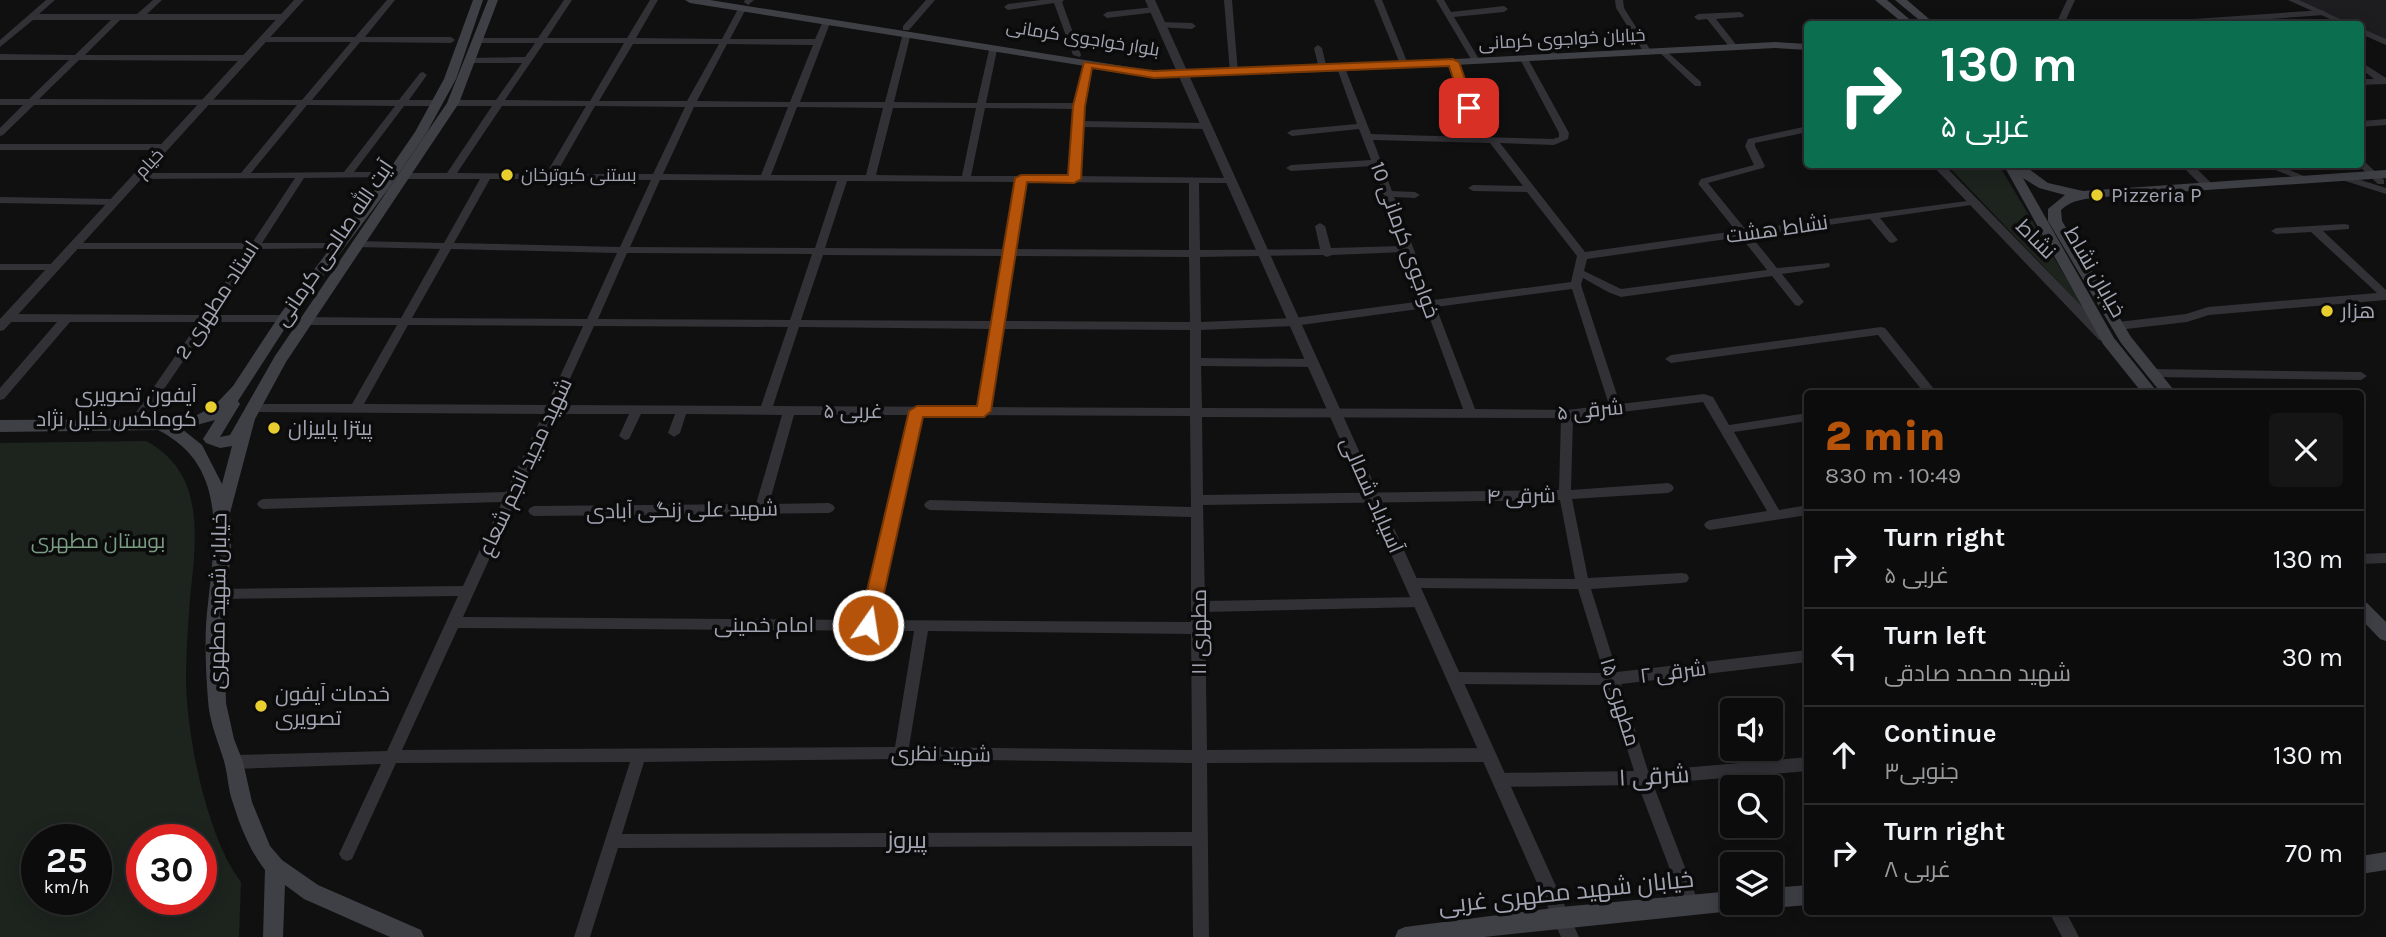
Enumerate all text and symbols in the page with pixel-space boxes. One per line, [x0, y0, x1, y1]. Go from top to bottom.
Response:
street label: بلوار خواجوی کرمانی [1005, 15, 1161, 61]
street label: خیابان خواجوی کرمانی [1478, 24, 1646, 54]
text: 130 m [1940, 36, 2078, 93]
icon: right [1825, 49, 1916, 140]
pin [1439, 78, 1499, 138]
icon: arrive [1450, 89, 1488, 127]
text: ۵ غربی [1940, 108, 2030, 145]
street label: خیام [130, 144, 169, 183]
street label: آیت الله صالحی کرمانی [268, 154, 399, 331]
street label: خواجوی کرمانی 10 [1365, 159, 1444, 322]
place label: بستنی کبوترخان [521, 164, 637, 186]
marker: بستنی کبوترخان [499, 167, 515, 183]
place label: Pizzeria P [2111, 183, 2202, 207]
marker: Pizzeria P [2089, 187, 2105, 203]
street label: نشاط هشت [1724, 210, 1830, 248]
street label: نشاط [2011, 214, 2061, 264]
street label: خیابان نشاط [2059, 222, 2131, 322]
street label: استاد مطهری 2 [170, 236, 265, 364]
place label: هزار [2340, 299, 2375, 323]
marker: هزار [2319, 303, 2335, 319]
street label: شهید مجید انجم شعاع [473, 374, 579, 561]
place label: آیفون تصویری کوماکس خلیل نژاد [36, 383, 197, 432]
street label: شرقی ۵ [1556, 395, 1624, 426]
marker: آیفون تصویری کوماکس خلیل نژاد [203, 399, 219, 415]
street label: ۵ غربی [823, 399, 883, 424]
text: 2 min [1825, 411, 1945, 461]
button: close [2269, 413, 2343, 487]
place label: پیتزا پاییزان [288, 416, 373, 442]
marker: پیتزا پاییزان [266, 420, 282, 436]
street label: آسیاباد شمالی [1335, 433, 1408, 557]
text: 830 m · 10:49 [1825, 462, 1961, 489]
street label: شرقی ۴ [1486, 483, 1556, 510]
street label: شهید علی زنگی آبادی [586, 496, 778, 525]
street label: خیابان شهید مطهری [204, 512, 233, 690]
text: Turn right [1884, 522, 2005, 553]
park label: بوستان مطهری [31, 529, 165, 554]
icon: right [1825, 540, 1863, 578]
text: 130 m [2273, 544, 2343, 575]
text: ۵ غربی [1884, 562, 1949, 589]
position arrow [831, 588, 905, 662]
street label: مطهری ۱۱ [1187, 589, 1212, 675]
street label: امام خمینی [714, 613, 814, 639]
text: Turn left [1884, 620, 1986, 651]
icon: left [1825, 638, 1863, 676]
text: 30 m [2282, 642, 2343, 673]
street label: مطهری ۱۵ [1594, 655, 1645, 749]
street label: شرقی ۲ [1639, 656, 1708, 689]
text: شهید محمد صادقی [1884, 660, 2071, 687]
place label: خدمات آیفون تصویری [275, 682, 390, 731]
marker: خدمات آیفون تصویری [253, 698, 269, 714]
map controls [1720, 698, 1783, 915]
button: sound [1720, 698, 1783, 761]
text: Continue [1884, 718, 1996, 749]
icon: ahead [1825, 736, 1863, 774]
text: 130 m [2273, 740, 2343, 771]
street label: شهید نظری [891, 741, 991, 768]
text: جنوبی۳ [1884, 758, 1959, 785]
street label: شرقی ۱ [1618, 760, 1690, 792]
button: search [1720, 775, 1783, 838]
text: Turn right [1884, 816, 2005, 847]
speed limit sign: 30 [126, 824, 217, 915]
street label: پیروز [885, 826, 928, 856]
icon: right [1825, 834, 1863, 872]
text: 70 m [2285, 838, 2343, 869]
text: 25 [46, 840, 87, 881]
button: layers [1720, 852, 1783, 915]
text: ۸ غربی [1884, 856, 1951, 883]
street label: خیابان شهید مطهری غربی [1437, 865, 1695, 919]
text: km/h [44, 876, 89, 898]

